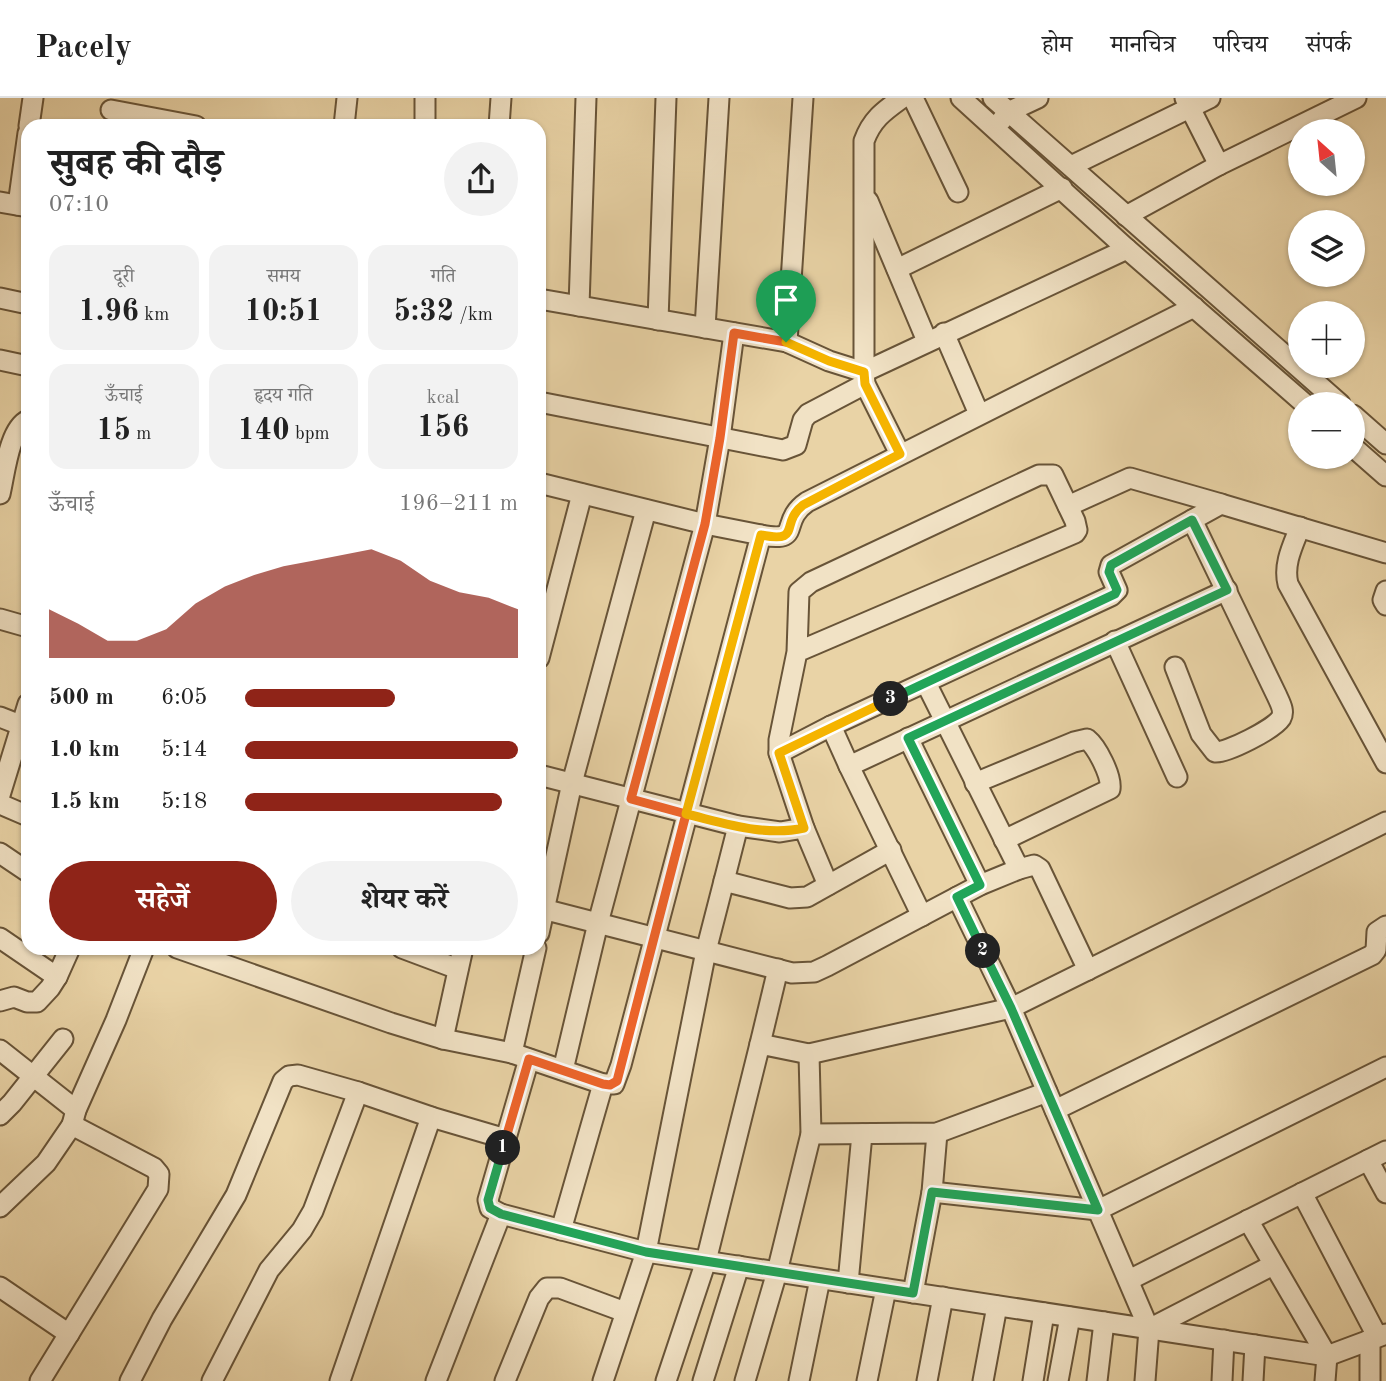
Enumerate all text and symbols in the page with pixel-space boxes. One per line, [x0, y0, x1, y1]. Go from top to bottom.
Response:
text: Pacely [35, 32, 132, 65]
text: होम [1042, 34, 1072, 58]
text: मानचित्र [1110, 34, 1176, 58]
text: परिचय [1214, 34, 1268, 58]
text: संपर्क [1306, 34, 1351, 58]
north arrow [1288, 119, 1365, 196]
map controls [1288, 119, 1365, 469]
button: share [444, 142, 518, 216]
text: सुबह की दौड़ [49, 146, 223, 184]
text: 07:10 [49, 193, 109, 216]
button: layers [1288, 210, 1365, 287]
text: दूरी [114, 268, 134, 287]
text: समय [267, 268, 300, 287]
text: गति [431, 268, 456, 287]
pin [756, 270, 816, 342]
icon: arrive [767, 281, 805, 319]
text: 1.96 [78, 297, 139, 327]
text: 10:51 [244, 297, 322, 327]
text: 5:32 [393, 297, 454, 327]
button: + [1288, 301, 1365, 378]
text: km [139, 306, 169, 325]
text: /km [454, 306, 493, 325]
text: ऊँचाई [105, 387, 143, 406]
text: हृदय गति [254, 387, 313, 406]
text: kcal [427, 389, 460, 408]
button: − [1288, 392, 1365, 469]
text: 156 [417, 413, 469, 443]
text: 15 [96, 416, 131, 446]
text: 140 [237, 416, 290, 446]
text: m [131, 425, 151, 444]
text: bpm [290, 425, 330, 444]
text: 196–211 m [399, 492, 518, 515]
text: ऊँचाई [49, 493, 94, 516]
pin: 3 [874, 682, 908, 716]
text: 500 m [49, 686, 114, 709]
text: 6:05 [161, 686, 207, 709]
text: 3 [885, 689, 896, 708]
text: 1.0 km [49, 738, 120, 761]
text: 5:14 [161, 738, 207, 761]
text: 1.5 km [49, 790, 120, 813]
text: 5:18 [161, 790, 207, 813]
button: सहेजें [49, 861, 277, 941]
button: शेयर करें [291, 861, 518, 941]
pin: 2 [965, 934, 1000, 968]
text: 2 [977, 941, 988, 960]
pin: 1 [486, 1130, 520, 1166]
text: 1 [497, 1138, 508, 1157]

